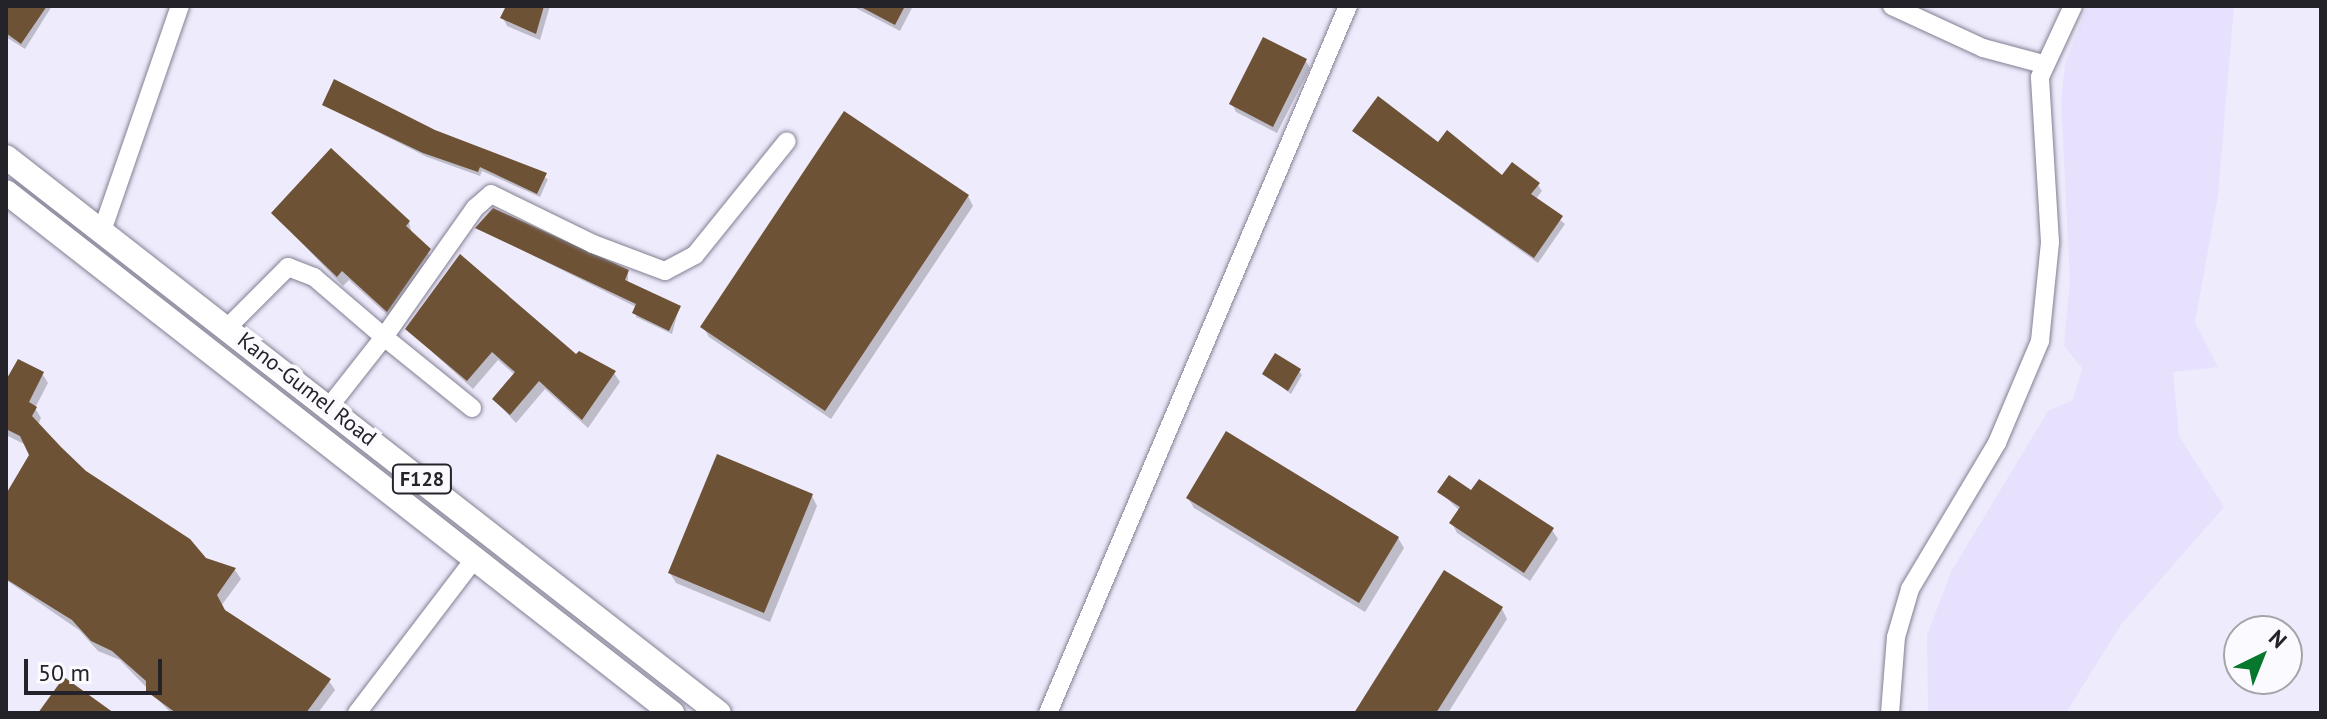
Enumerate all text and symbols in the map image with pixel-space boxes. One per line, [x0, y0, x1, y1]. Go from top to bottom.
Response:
street label: Kano-Gumel Road [232, 327, 382, 451]
road number: F128 [390, 463, 454, 495]
north arrow [2223, 615, 2303, 695]
text: N [2263, 624, 2293, 654]
scale bar [28, 643, 166, 693]
text: 50 m [38, 657, 90, 688]

